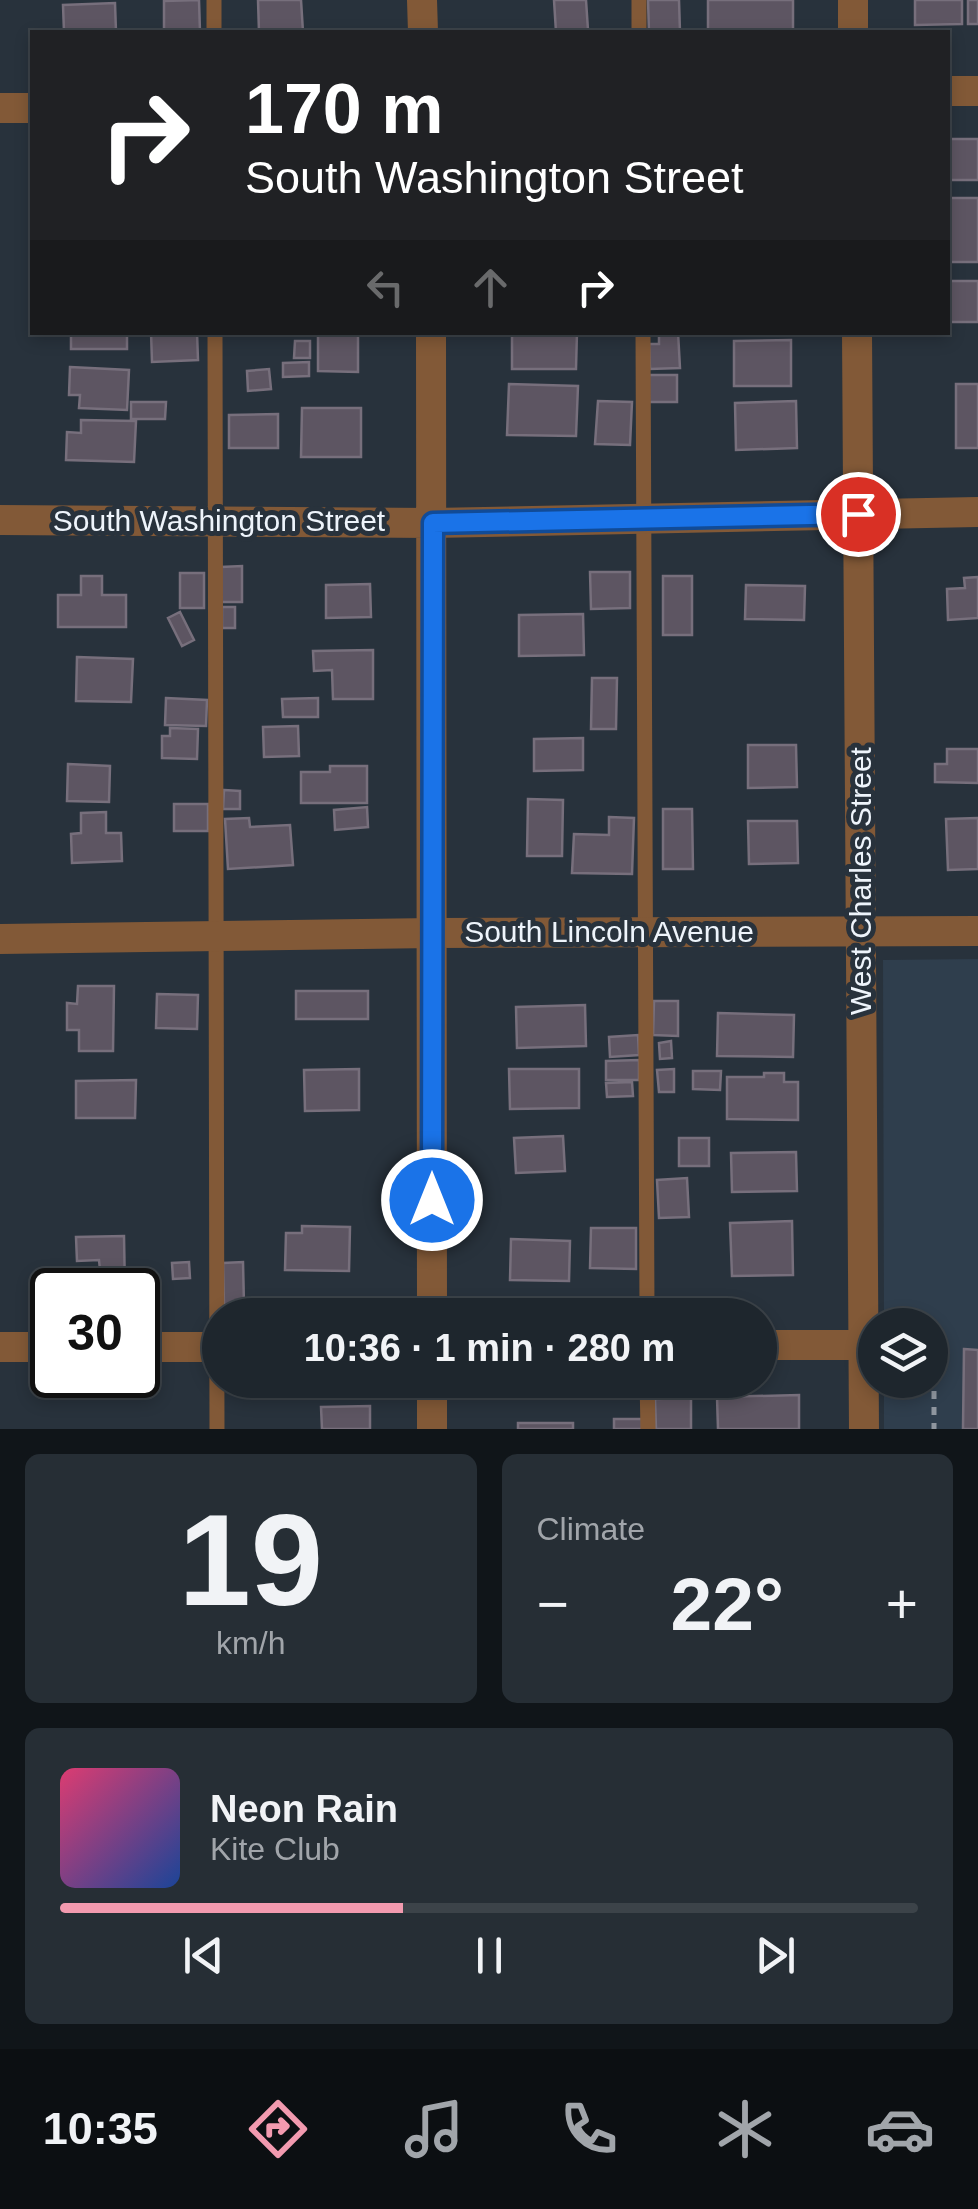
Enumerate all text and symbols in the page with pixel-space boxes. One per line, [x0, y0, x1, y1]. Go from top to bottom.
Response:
icon: right [80, 70, 210, 200]
text: 170 m [245, 70, 443, 148]
text: South Washington Street [245, 152, 744, 203]
icon: left [358, 260, 413, 315]
icon: ahead [463, 260, 518, 315]
icon: right [568, 260, 623, 315]
pin [816, 472, 901, 557]
icon: arrive [831, 487, 886, 542]
street label: South Washington Street [53, 504, 386, 537]
street label: West Charles Street [844, 746, 877, 1015]
street label: South Lincoln Avenue [464, 915, 754, 948]
position arrow [380, 1148, 484, 1252]
speed limit sign: 30 [30, 1268, 160, 1398]
map controls [858, 1308, 948, 1398]
button: layers [858, 1308, 948, 1398]
text: 10:36 · 1 min · 280 m [304, 1327, 675, 1369]
text: 19 [178, 1487, 323, 1633]
text: Climate [537, 1511, 645, 1547]
text: 22° [671, 1562, 784, 1646]
text: − [537, 1573, 569, 1635]
text: + [886, 1573, 918, 1635]
text: km/h [216, 1625, 285, 1661]
text: Neon Rain [210, 1788, 398, 1830]
text: Kite Club [210, 1831, 340, 1867]
icon: previous [176, 1928, 231, 1983]
icon: pause [462, 1928, 517, 1983]
icon: next [748, 1928, 803, 1983]
icon: directions [243, 2094, 313, 2164]
icon: music [399, 2094, 469, 2164]
icon: phone [554, 2094, 624, 2164]
icon: climate [710, 2094, 780, 2164]
icon: car [865, 2094, 935, 2164]
text: 10:35 [43, 2103, 158, 2154]

